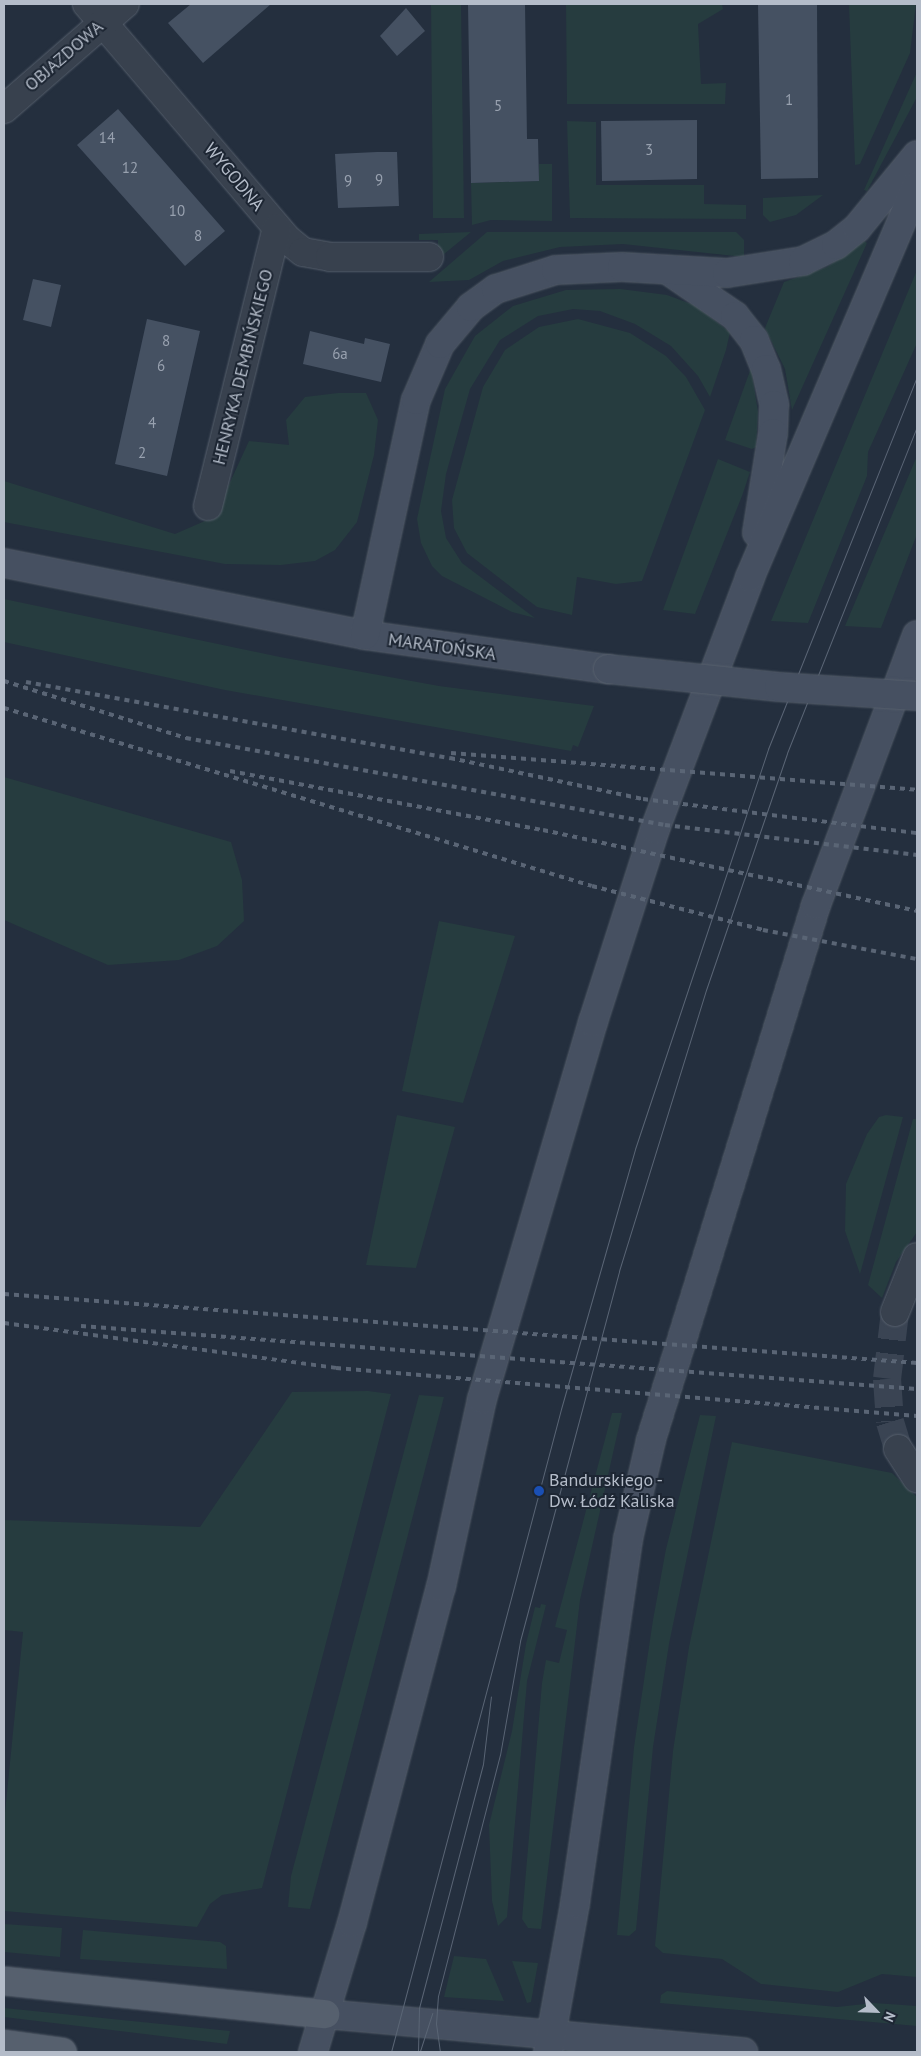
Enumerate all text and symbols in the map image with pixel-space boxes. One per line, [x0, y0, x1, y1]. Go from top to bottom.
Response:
street label: OBJAZDOWA [20, 16, 108, 96]
house number: 1 [785, 91, 793, 109]
house number: 5 [494, 97, 502, 115]
house number: 14 [99, 129, 115, 147]
street label: WYGODNA [199, 139, 269, 215]
house number: 3 [645, 141, 653, 159]
house number: 12 [122, 159, 138, 177]
house number: 9 [375, 171, 383, 189]
house number: 9 [344, 172, 352, 190]
house number: 10 [169, 202, 185, 220]
house number: 8 [194, 227, 202, 245]
street label: HENRYKA DEMBIŃSKIEGO [208, 267, 278, 467]
house number: 8 [162, 332, 170, 350]
house number: 6a [332, 345, 348, 363]
house number: 6 [157, 357, 165, 375]
house number: 4 [148, 414, 156, 432]
house number: 2 [138, 444, 146, 462]
street label: MARATOŃSKA [387, 629, 497, 665]
place label: Bandurskiego - Dw. Łódź Kaliska [549, 1470, 677, 1512]
marker: Bandurskiego - Dw. Łódź Kaliska [533, 1485, 545, 1497]
north arrow [851, 1986, 901, 2036]
text: N [880, 2009, 900, 2025]

